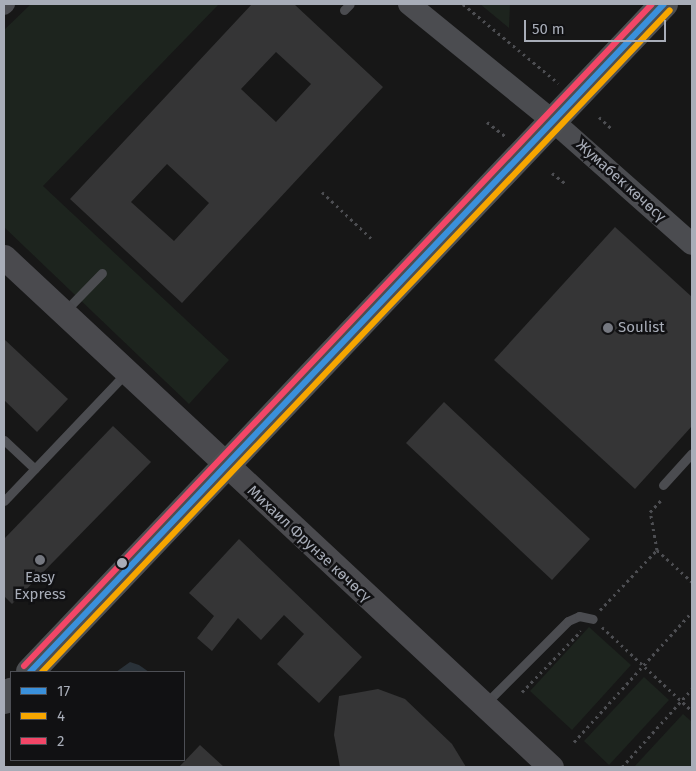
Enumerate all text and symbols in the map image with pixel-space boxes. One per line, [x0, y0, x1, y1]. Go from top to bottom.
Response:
scale bar [526, 10, 668, 42]
text: 50 m [532, 20, 565, 38]
street label: Жумабек көчөсү [572, 136, 670, 226]
place label: Soulist [618, 319, 665, 337]
marker: Soulist [602, 322, 614, 334]
street label: Михаил Фрунзе көчөсү [243, 482, 375, 606]
marker: Easy Express [34, 554, 46, 566]
unlabelled marker [117, 558, 127, 568]
place label: Easy Express [14, 568, 66, 603]
legend [10, 671, 185, 761]
text: 17 [57, 682, 70, 700]
text: 4 [57, 707, 65, 725]
text: 2 [57, 732, 64, 750]

